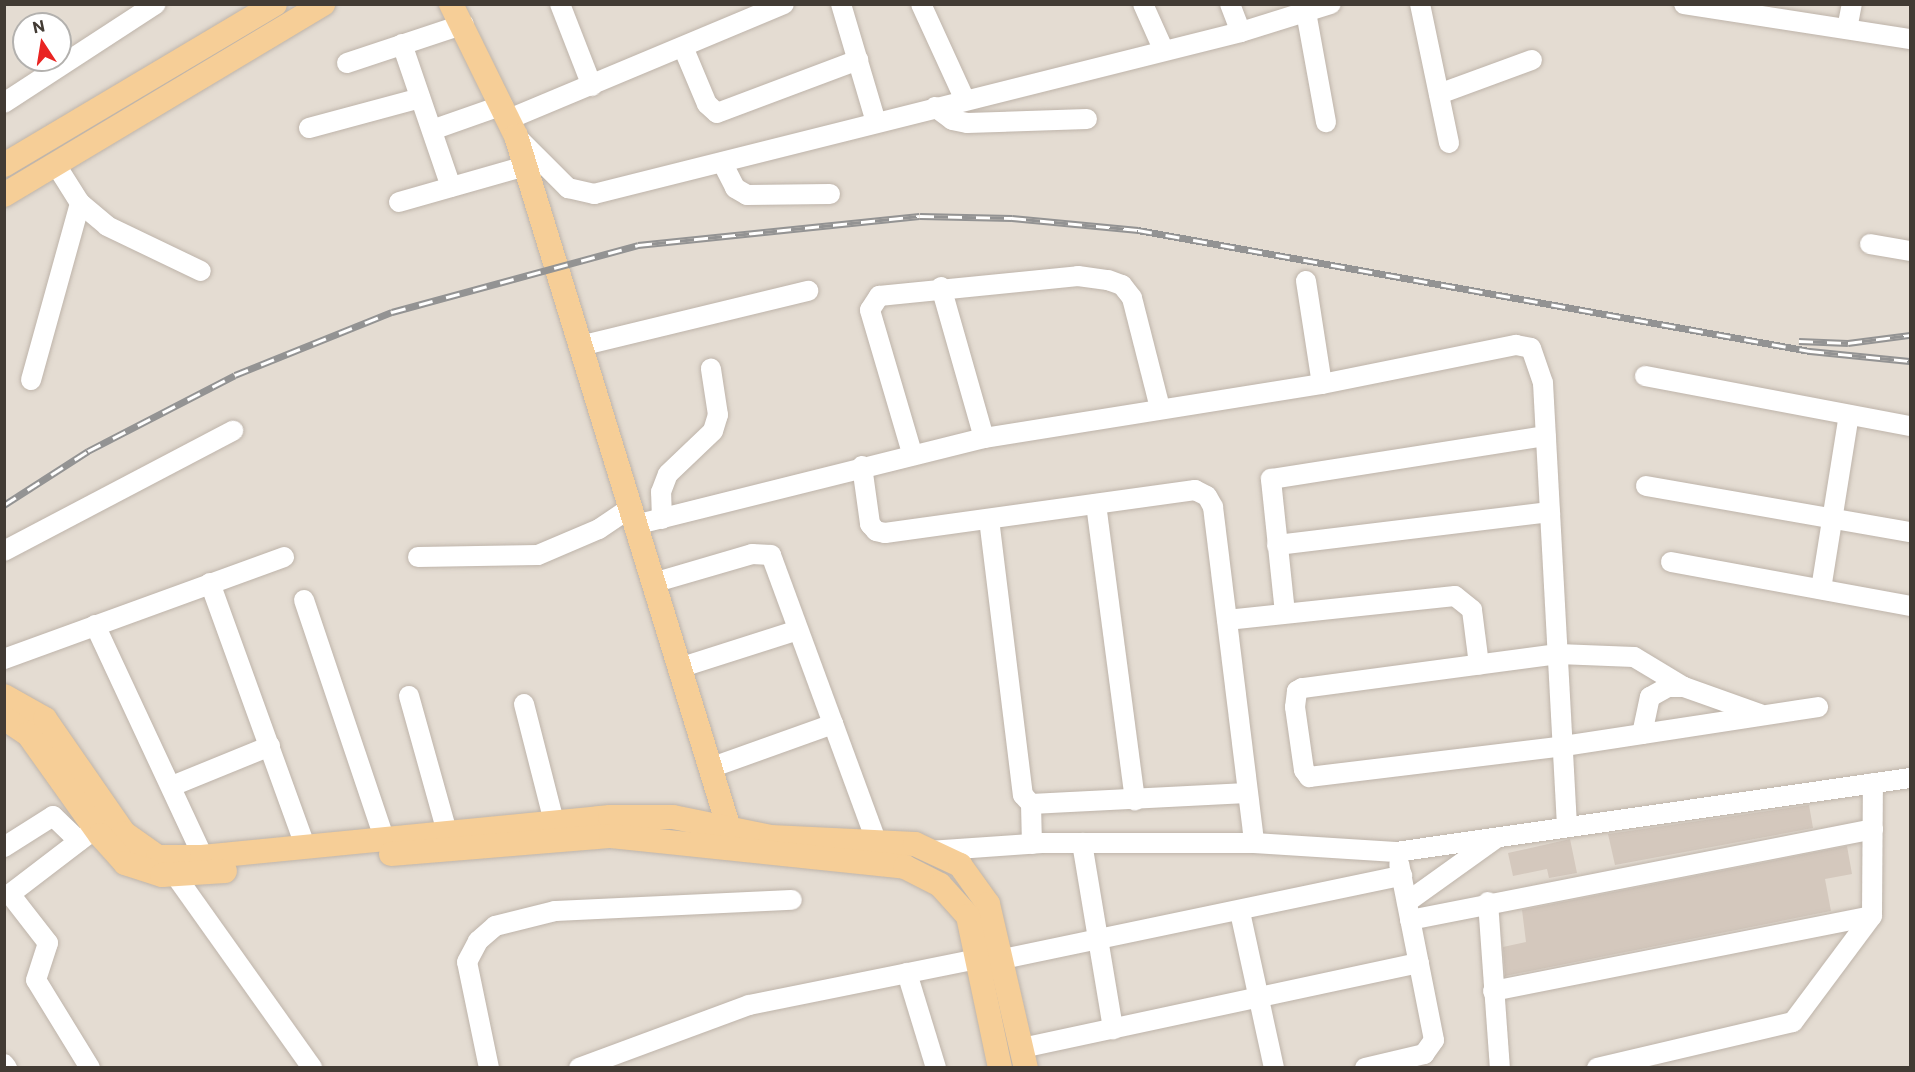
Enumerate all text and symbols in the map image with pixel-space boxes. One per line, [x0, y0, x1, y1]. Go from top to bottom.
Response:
north arrow [12, 12, 72, 72]
text: N [31, 15, 46, 36]

